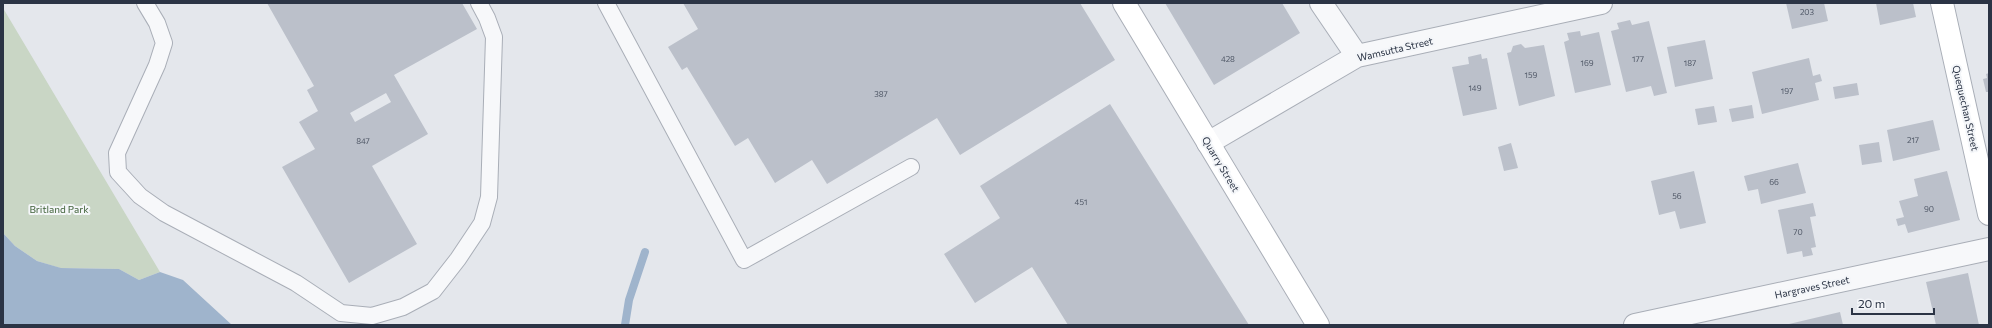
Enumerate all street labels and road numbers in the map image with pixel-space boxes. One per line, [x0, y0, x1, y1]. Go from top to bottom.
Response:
street label: Wamsutta Street [1356, 34, 1434, 64]
street label: Quequechan Street [1950, 64, 1982, 152]
street label: Quarry Street [1200, 134, 1242, 194]
street label: Hargraves Street [1774, 273, 1850, 301]

